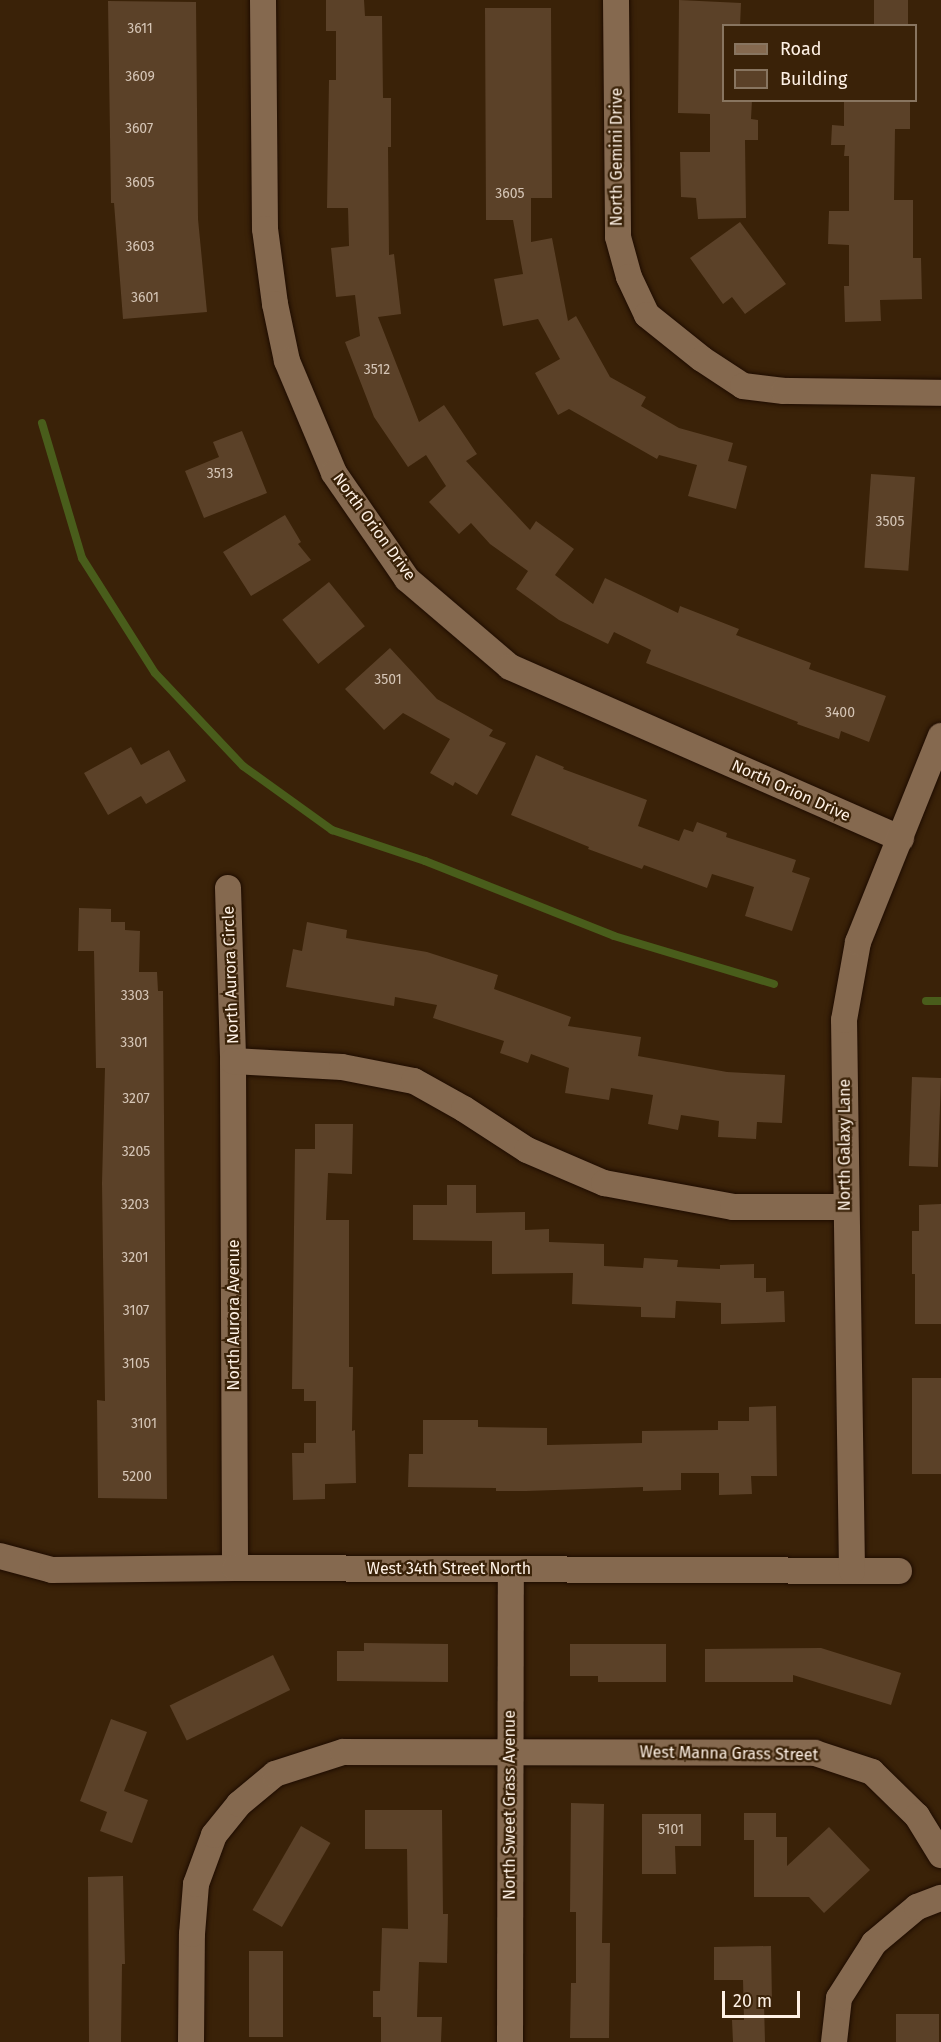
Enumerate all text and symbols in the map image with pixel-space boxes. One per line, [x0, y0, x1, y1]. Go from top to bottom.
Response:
house number: 3611 [127, 21, 153, 37]
legend [722, 24, 917, 102]
text: Road [780, 38, 822, 60]
text: Building [780, 68, 847, 90]
house number: 3609 [125, 69, 155, 85]
street label: North Gemini Drive [607, 88, 627, 226]
house number: 3607 [125, 121, 153, 137]
house number: 3605 [125, 175, 155, 191]
house number: 3605 [495, 186, 525, 202]
house number: 3603 [125, 239, 155, 255]
house number: 3601 [131, 290, 159, 306]
house number: 3512 [364, 362, 390, 378]
house number: 3513 [207, 466, 233, 482]
street label: North Orion Drive [329, 470, 419, 584]
house number: 3505 [876, 514, 904, 530]
house number: 3501 [374, 672, 402, 688]
house number: 3400 [825, 705, 855, 721]
street label: North Orion Drive [729, 756, 853, 826]
street label: North Aurora Circle [219, 906, 243, 1044]
house number: 3303 [121, 988, 149, 1004]
house number: 3301 [120, 1035, 148, 1051]
street label: North Galaxy Lane [835, 1079, 855, 1211]
house number: 3207 [122, 1091, 150, 1107]
house number: 3205 [122, 1144, 150, 1160]
house number: 3203 [121, 1197, 149, 1213]
street label: North Aurora Avenue [224, 1239, 244, 1391]
house number: 3201 [121, 1250, 149, 1266]
house number: 3107 [123, 1303, 149, 1319]
house number: 3105 [122, 1356, 150, 1372]
house number: 3101 [131, 1416, 157, 1432]
house number: 5200 [122, 1469, 152, 1485]
street label: West 34th Street North [367, 1559, 531, 1579]
street label: North Sweet Grass Avenue [500, 1710, 520, 1900]
street label: West Manna Grass Street [639, 1743, 819, 1765]
house number: 5101 [658, 1822, 684, 1838]
scale bar [725, 1979, 803, 2017]
text: 20 m [733, 1990, 772, 2012]

